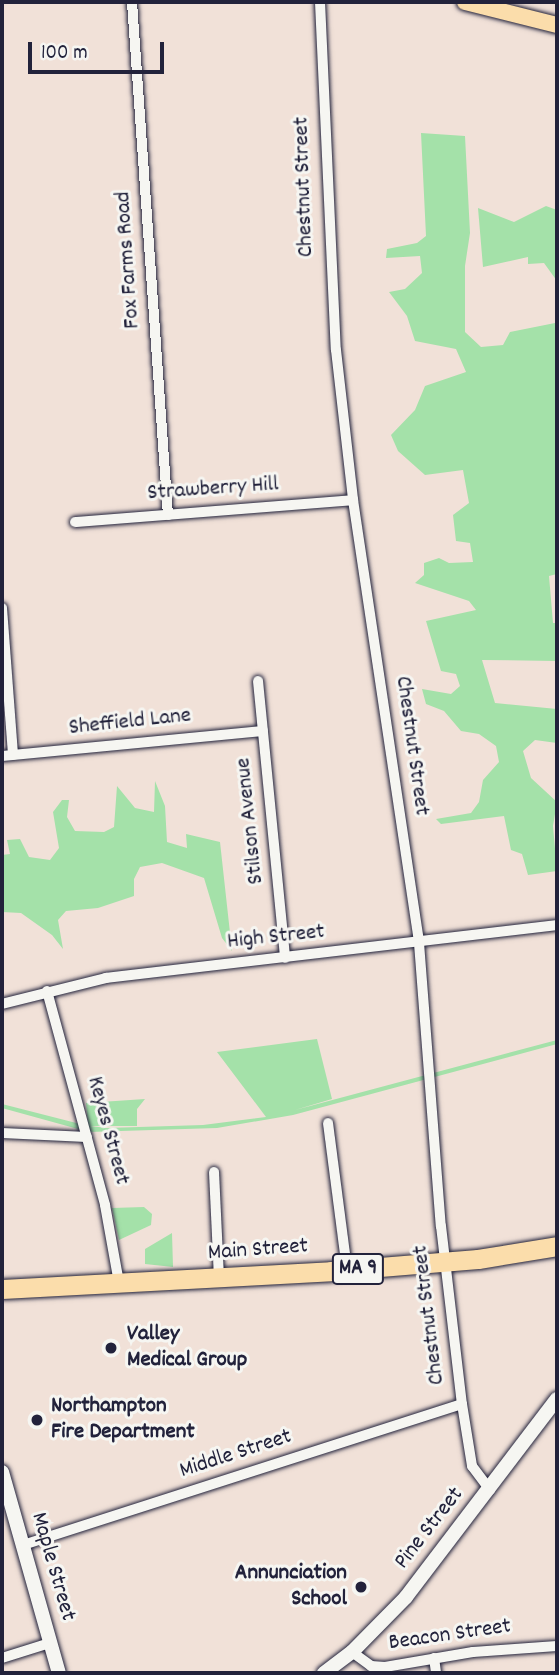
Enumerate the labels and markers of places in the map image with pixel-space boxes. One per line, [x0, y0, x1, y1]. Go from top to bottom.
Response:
place label: Valley Medical Group [127, 1321, 247, 1375]
marker: Valley Medical Group [101, 1338, 121, 1358]
place label: Northampton Fire Department [51, 1393, 195, 1447]
marker: Northampton Fire Department [29, 1412, 45, 1428]
place label: Annunciation School [235, 1560, 347, 1614]
marker: Annunciation School [353, 1579, 369, 1595]

